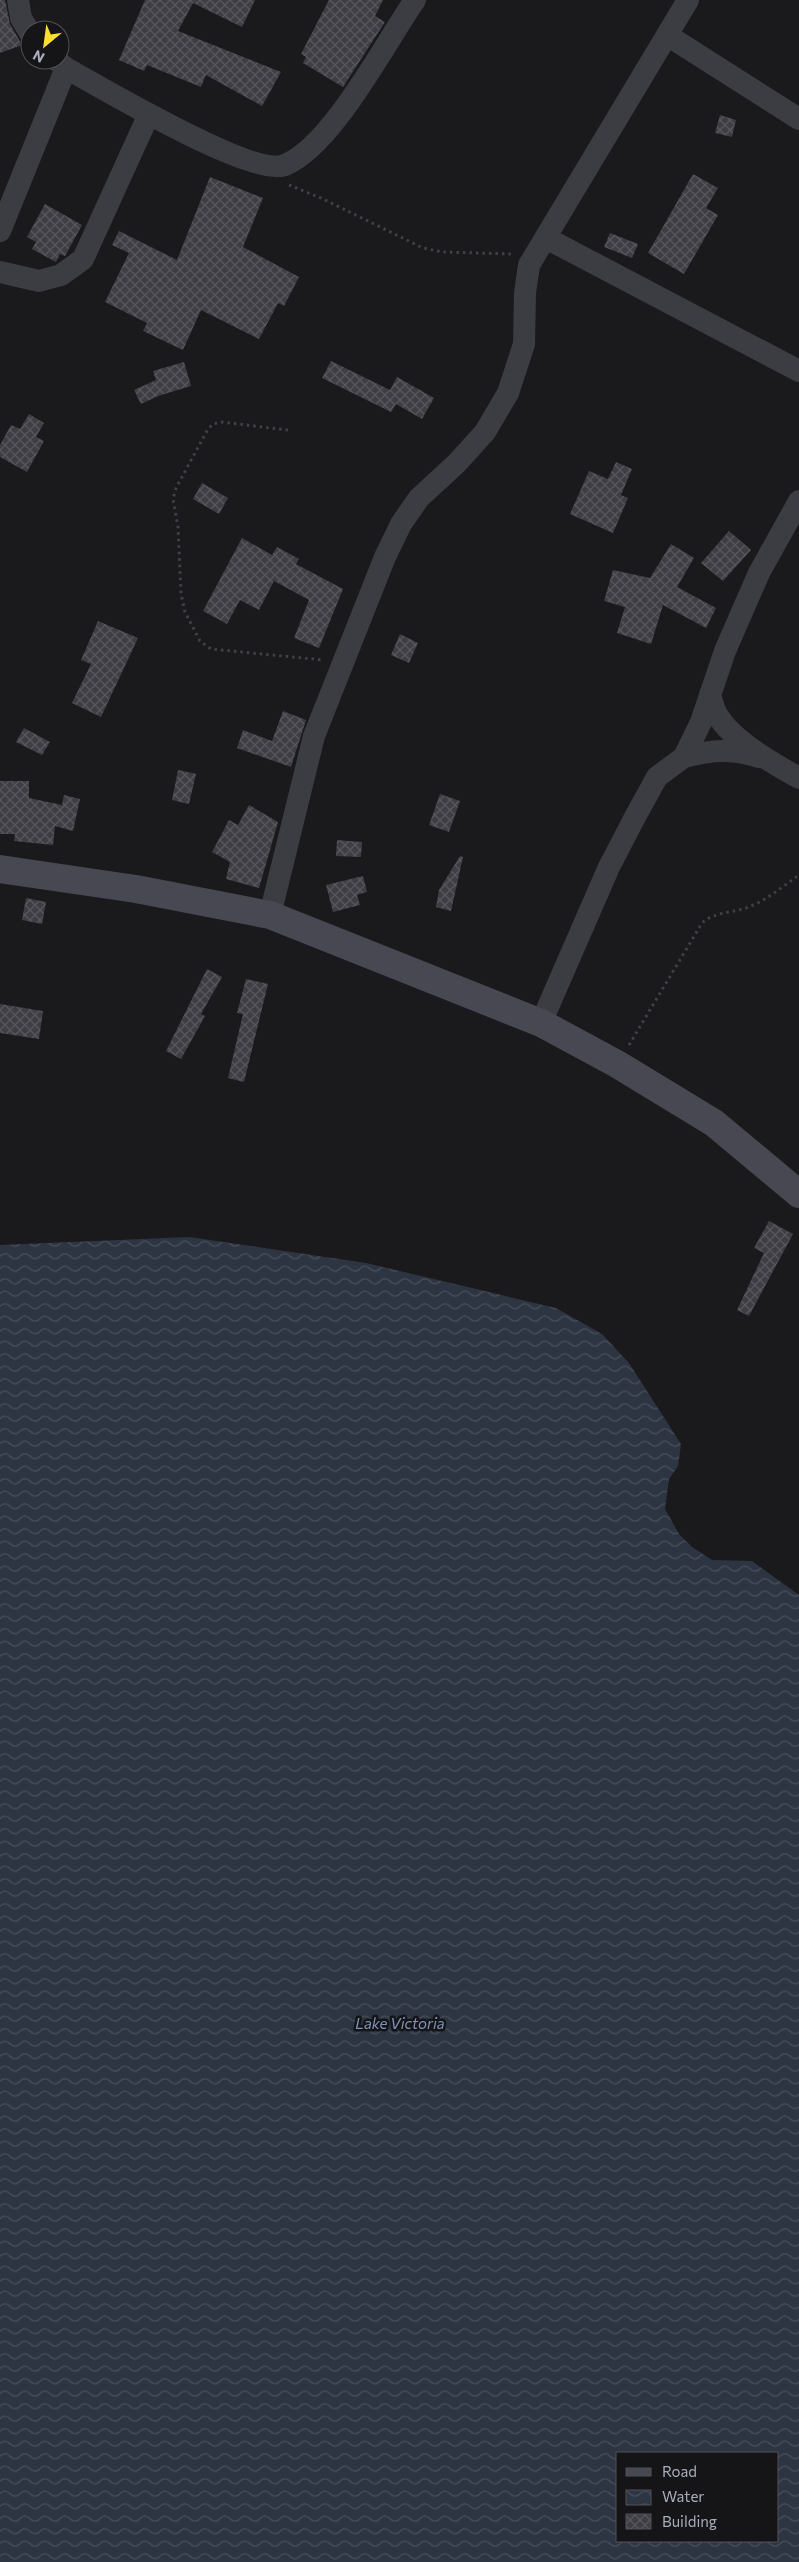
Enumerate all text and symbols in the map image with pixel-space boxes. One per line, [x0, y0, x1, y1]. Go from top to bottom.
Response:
north arrow [20, 20, 70, 70]
text: N [30, 47, 47, 67]
water label: Lake Victoria [355, 2014, 445, 2032]
legend [616, 2452, 779, 2542]
text: Road [662, 2462, 697, 2480]
text: Water [662, 2487, 704, 2505]
text: Building [662, 2512, 717, 2530]

